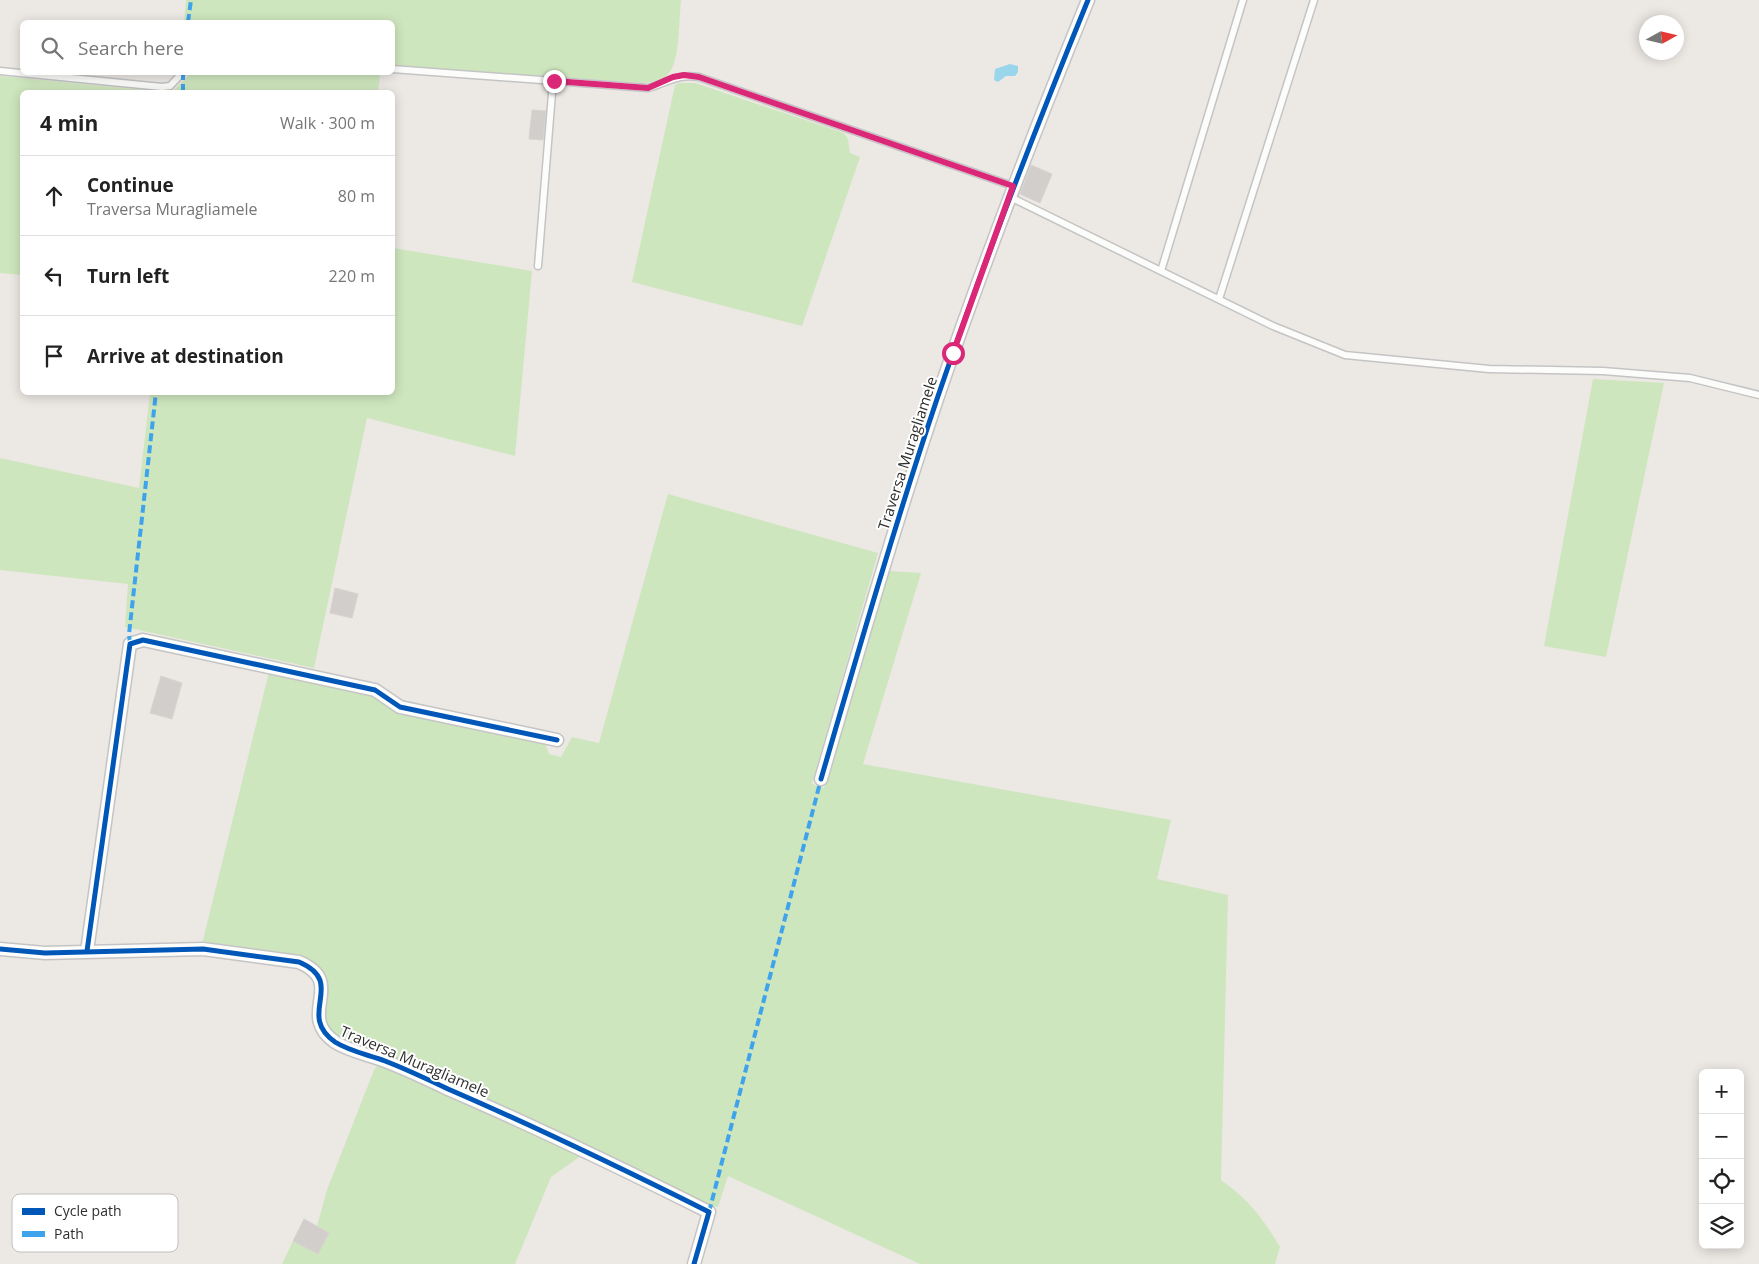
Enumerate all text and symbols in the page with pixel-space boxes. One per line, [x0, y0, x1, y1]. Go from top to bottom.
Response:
north arrow [1639, 15, 1684, 60]
search box [20, 20, 395, 75]
icon: search [38, 34, 66, 62]
text: Search here [78, 35, 184, 61]
route end [543, 70, 566, 93]
text: 4 min [40, 109, 98, 137]
text: Walk · 300 m [280, 112, 375, 134]
text: Continue [87, 172, 174, 198]
icon: ahead [40, 182, 68, 210]
text: 80 m [338, 185, 375, 207]
text: Traversa Muragliamele [87, 198, 258, 220]
icon: left [40, 262, 68, 290]
text: Turn left [87, 263, 169, 289]
text: 220 m [329, 265, 375, 287]
icon: arrive [40, 342, 68, 370]
route start [942, 342, 965, 365]
text: Arrive at destination [87, 343, 284, 369]
street label: Traversa Muragliamele [873, 374, 941, 532]
street label: Traversa Muragliamele [338, 1021, 492, 1101]
map controls [1699, 1069, 1744, 1249]
button: + [1699, 1069, 1744, 1114]
button: − [1699, 1114, 1744, 1159]
button: locate [1699, 1159, 1744, 1204]
legend [12, 1194, 178, 1252]
text: Cycle path [54, 1201, 122, 1220]
button: layers [1699, 1204, 1744, 1249]
text: Path [54, 1224, 84, 1243]

